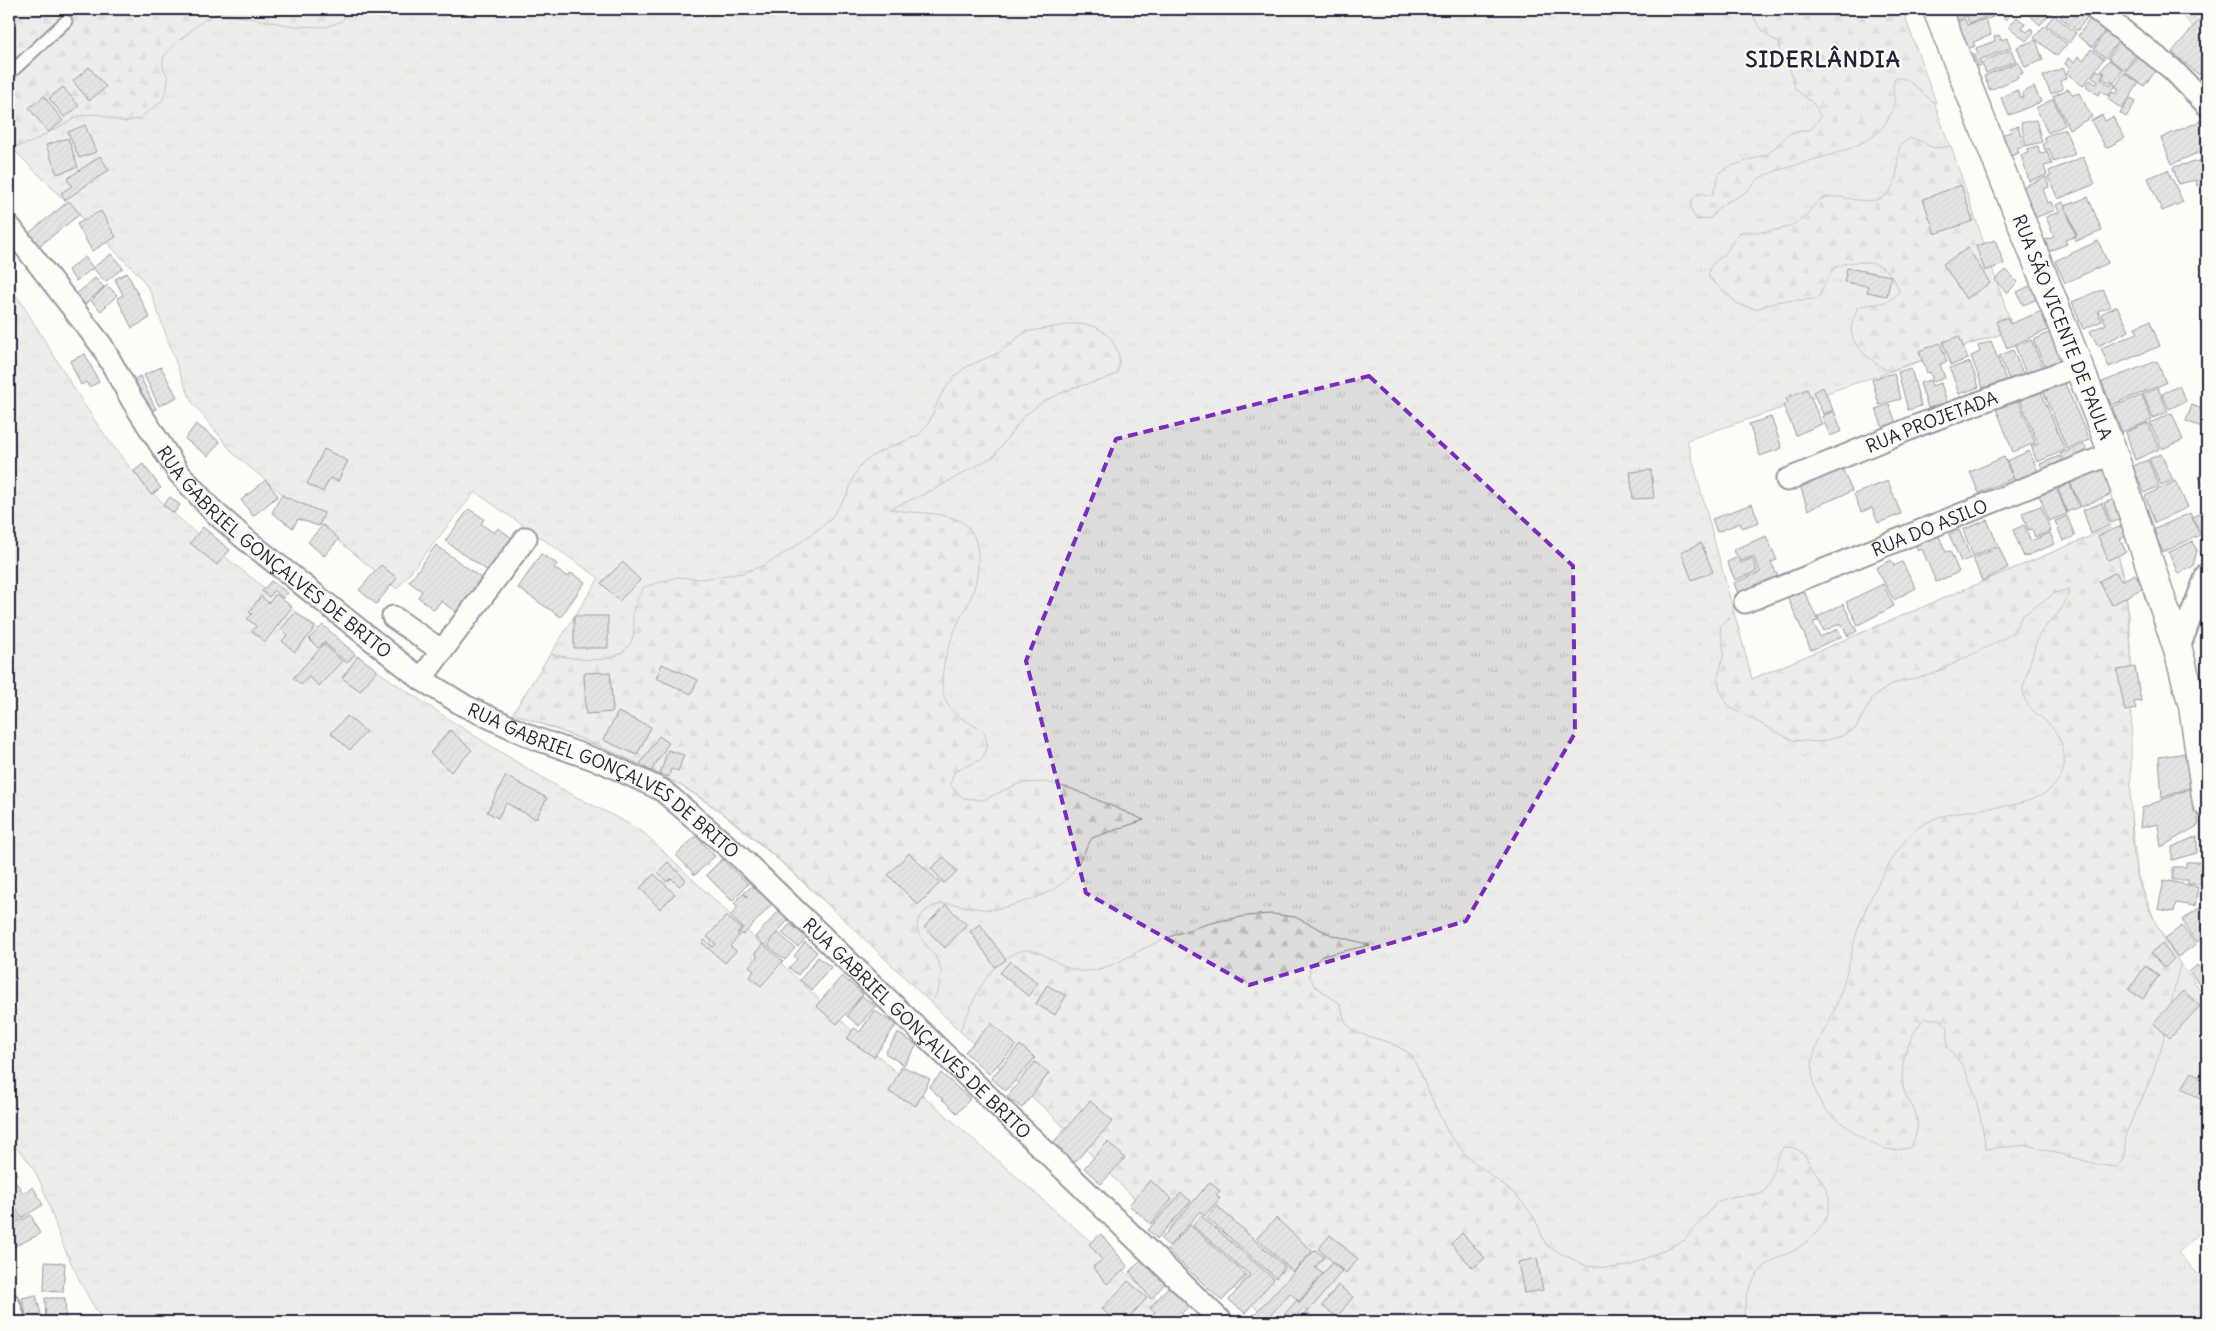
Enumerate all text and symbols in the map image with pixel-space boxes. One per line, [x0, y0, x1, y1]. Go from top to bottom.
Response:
district label: SIDERLÂNDIA [1745, 45, 1901, 73]
street label: RUA SÃO VICENTE DE PAULA [2008, 211, 2118, 443]
street label: RUA PROJETADA [1862, 385, 2001, 457]
street label: RUA GABRIEL GONÇALVES DE BRITO [153, 441, 396, 663]
street label: RUA DO ASILO [1868, 494, 1991, 561]
street label: RUA GABRIEL GONÇALVES DE BRITO [464, 697, 744, 863]
street label: RUA GABRIEL GONÇALVES DE BRITO [798, 913, 1036, 1143]

